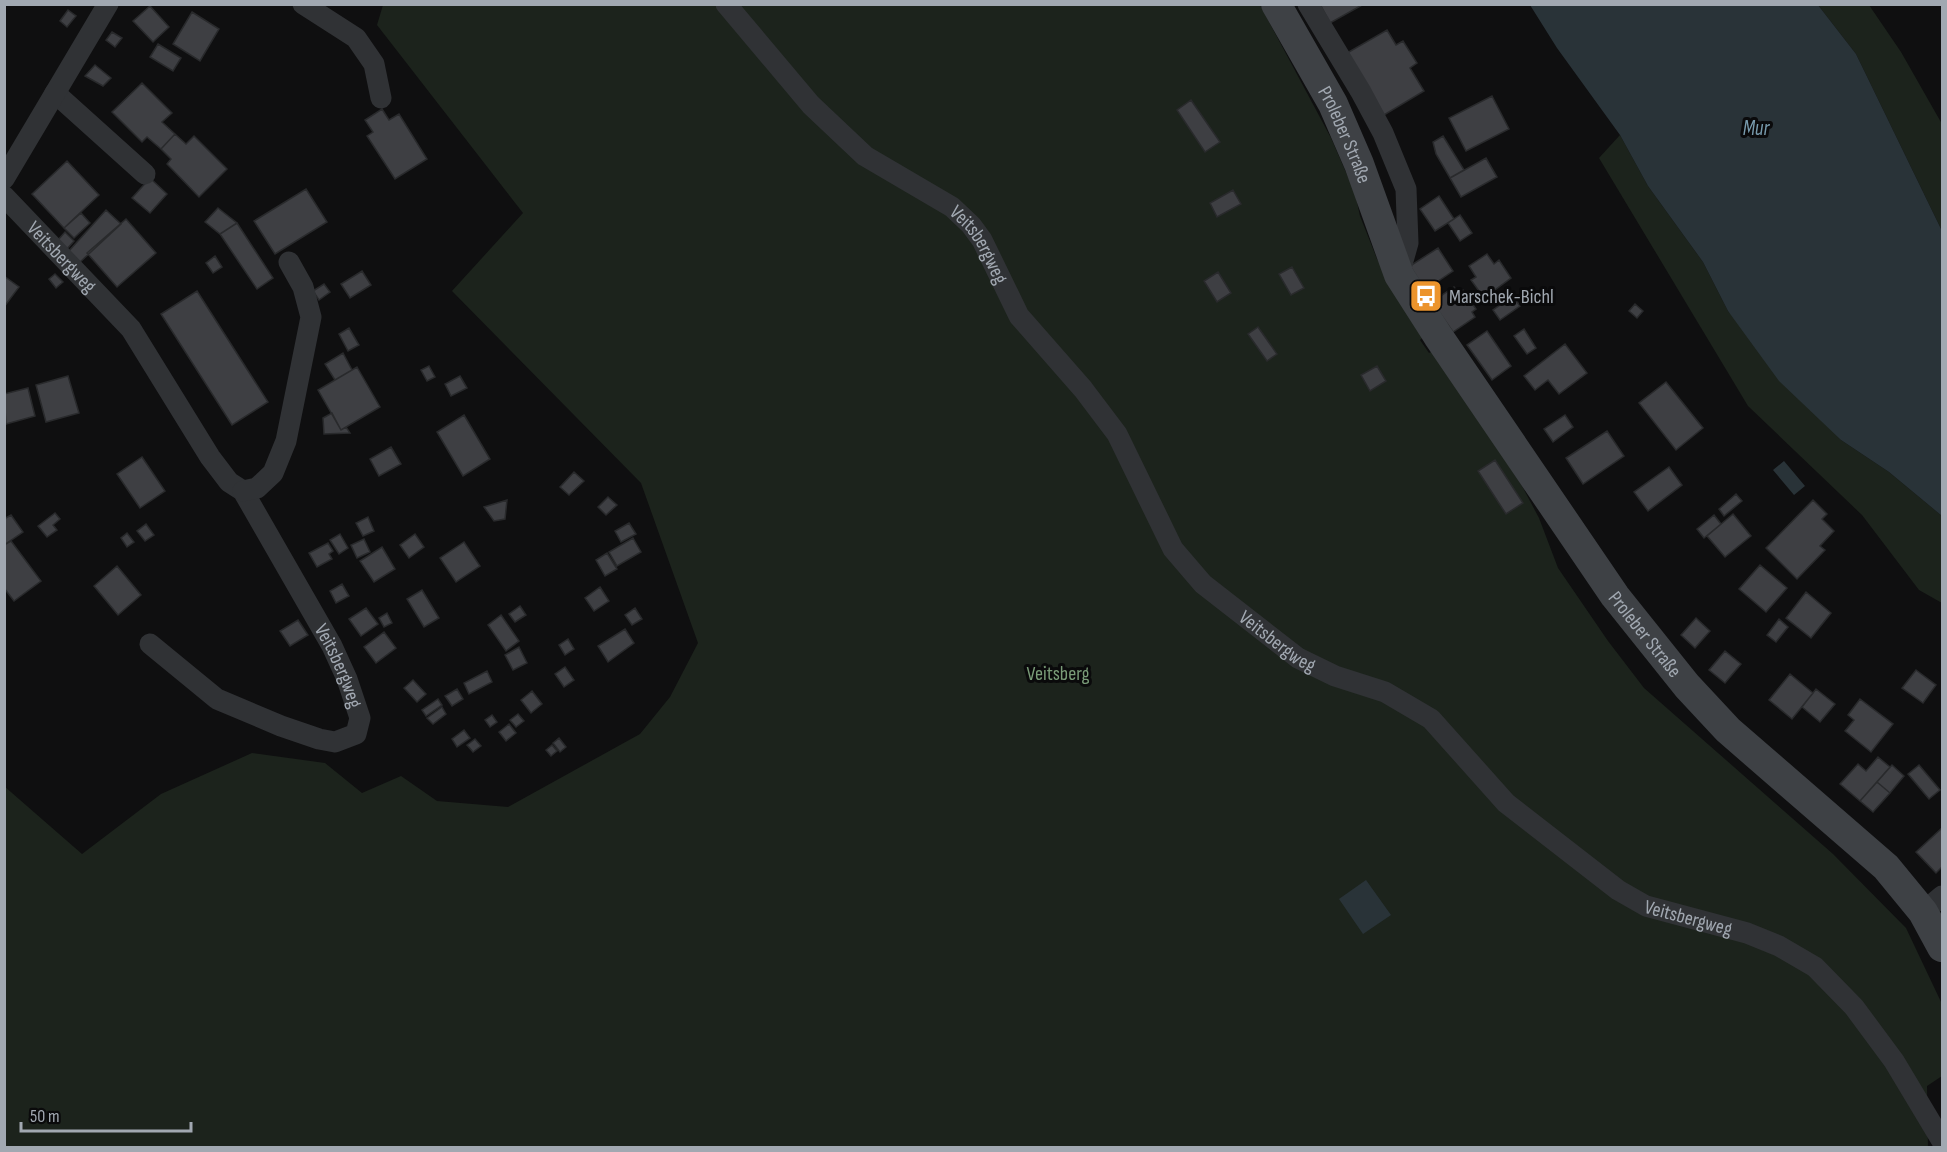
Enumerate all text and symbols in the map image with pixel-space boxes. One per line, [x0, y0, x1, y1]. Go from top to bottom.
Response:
street label: Proleber Straße [1312, 82, 1376, 187]
water label: Mur [1743, 116, 1770, 141]
street label: Veitsbergweg [944, 200, 1012, 288]
street label: Veitsbergweg [22, 217, 101, 298]
bus stop icon: Marschek-Bichl [1408, 278, 1444, 314]
place label: Marschek-Bichl [1449, 285, 1554, 309]
street label: Proleber Straße [1603, 587, 1686, 682]
street label: Veitsbergweg [1234, 606, 1320, 678]
street label: Veitsbergweg [309, 620, 367, 711]
park label: Veitsberg [1027, 662, 1089, 686]
street label: Veitsbergweg [1642, 895, 1735, 942]
scale bar [21, 1095, 190, 1133]
text: 50 m [30, 1106, 60, 1127]

